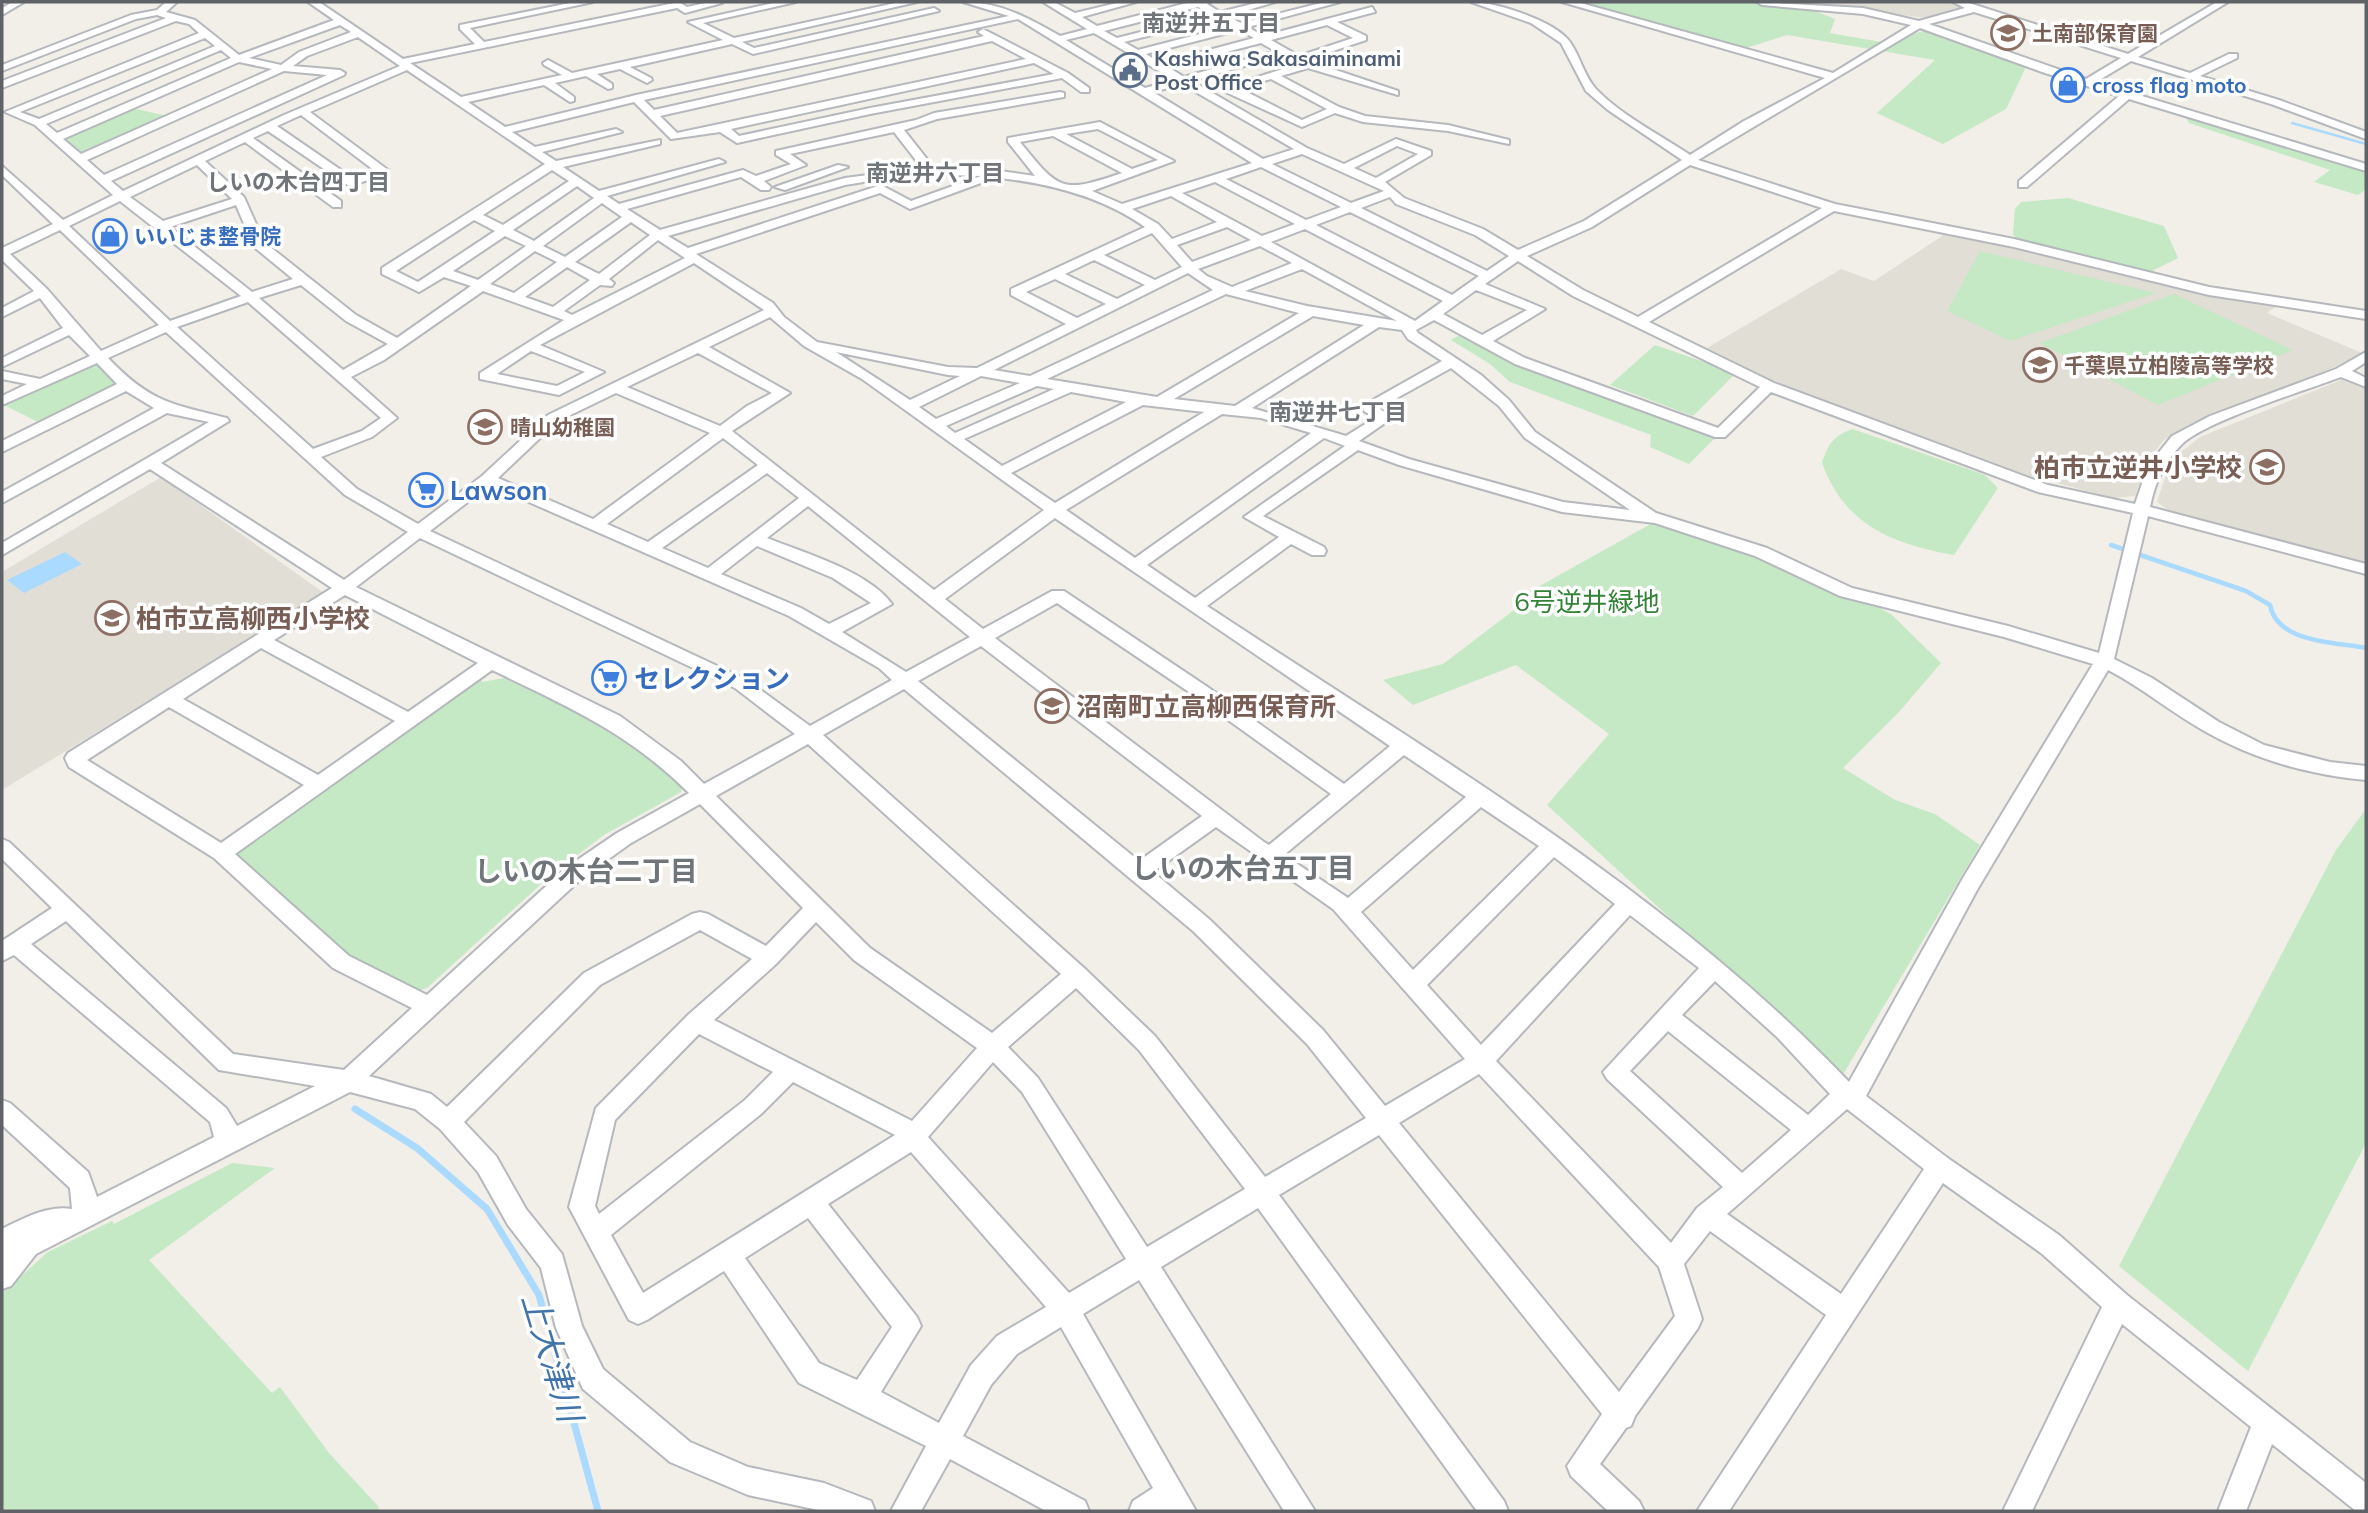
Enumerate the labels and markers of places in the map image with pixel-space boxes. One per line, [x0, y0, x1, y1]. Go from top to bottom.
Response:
school or university icon: 土南部保育園 [1989, 14, 2027, 52]
place label: 土南部保育園 [2032, 20, 2158, 46]
place label: Kashiwa Sakasaiminami Post Office [1154, 45, 1401, 95]
public building icon: Kashiwa Sakasaiminami Post Office [1111, 51, 1149, 89]
shop icon: cross flag moto [2049, 66, 2087, 104]
place label: cross flag moto [2092, 72, 2246, 98]
shop icon: いいじま整骨院 [91, 217, 129, 255]
place label: いいじま整骨院 [134, 223, 281, 249]
school or university icon: 千葉県立柏陵高等学校 [2021, 346, 2059, 384]
place label: 千葉県立柏陵高等学校 [2064, 352, 2274, 378]
school or university icon: 晴山幼稚園 [466, 408, 504, 446]
place label: 晴山幼稚園 [510, 414, 615, 440]
school or university icon: 柏市立逆井小学校 [2248, 448, 2286, 486]
place label: 柏市立逆井小学校 [2034, 451, 2242, 484]
supermarket icon: Lawson [407, 471, 445, 509]
place label: Lawson [450, 474, 547, 507]
school or university icon: 柏市立高柳西小学校 [93, 599, 131, 637]
place label: 柏市立高柳西小学校 [136, 602, 370, 635]
supermarket icon: セレクション [590, 659, 628, 697]
place label: セレクション [634, 662, 790, 695]
school or university icon: 沼南町立高柳西保育所 [1033, 687, 1071, 725]
place label: 沼南町立高柳西保育所 [1076, 690, 1336, 723]

